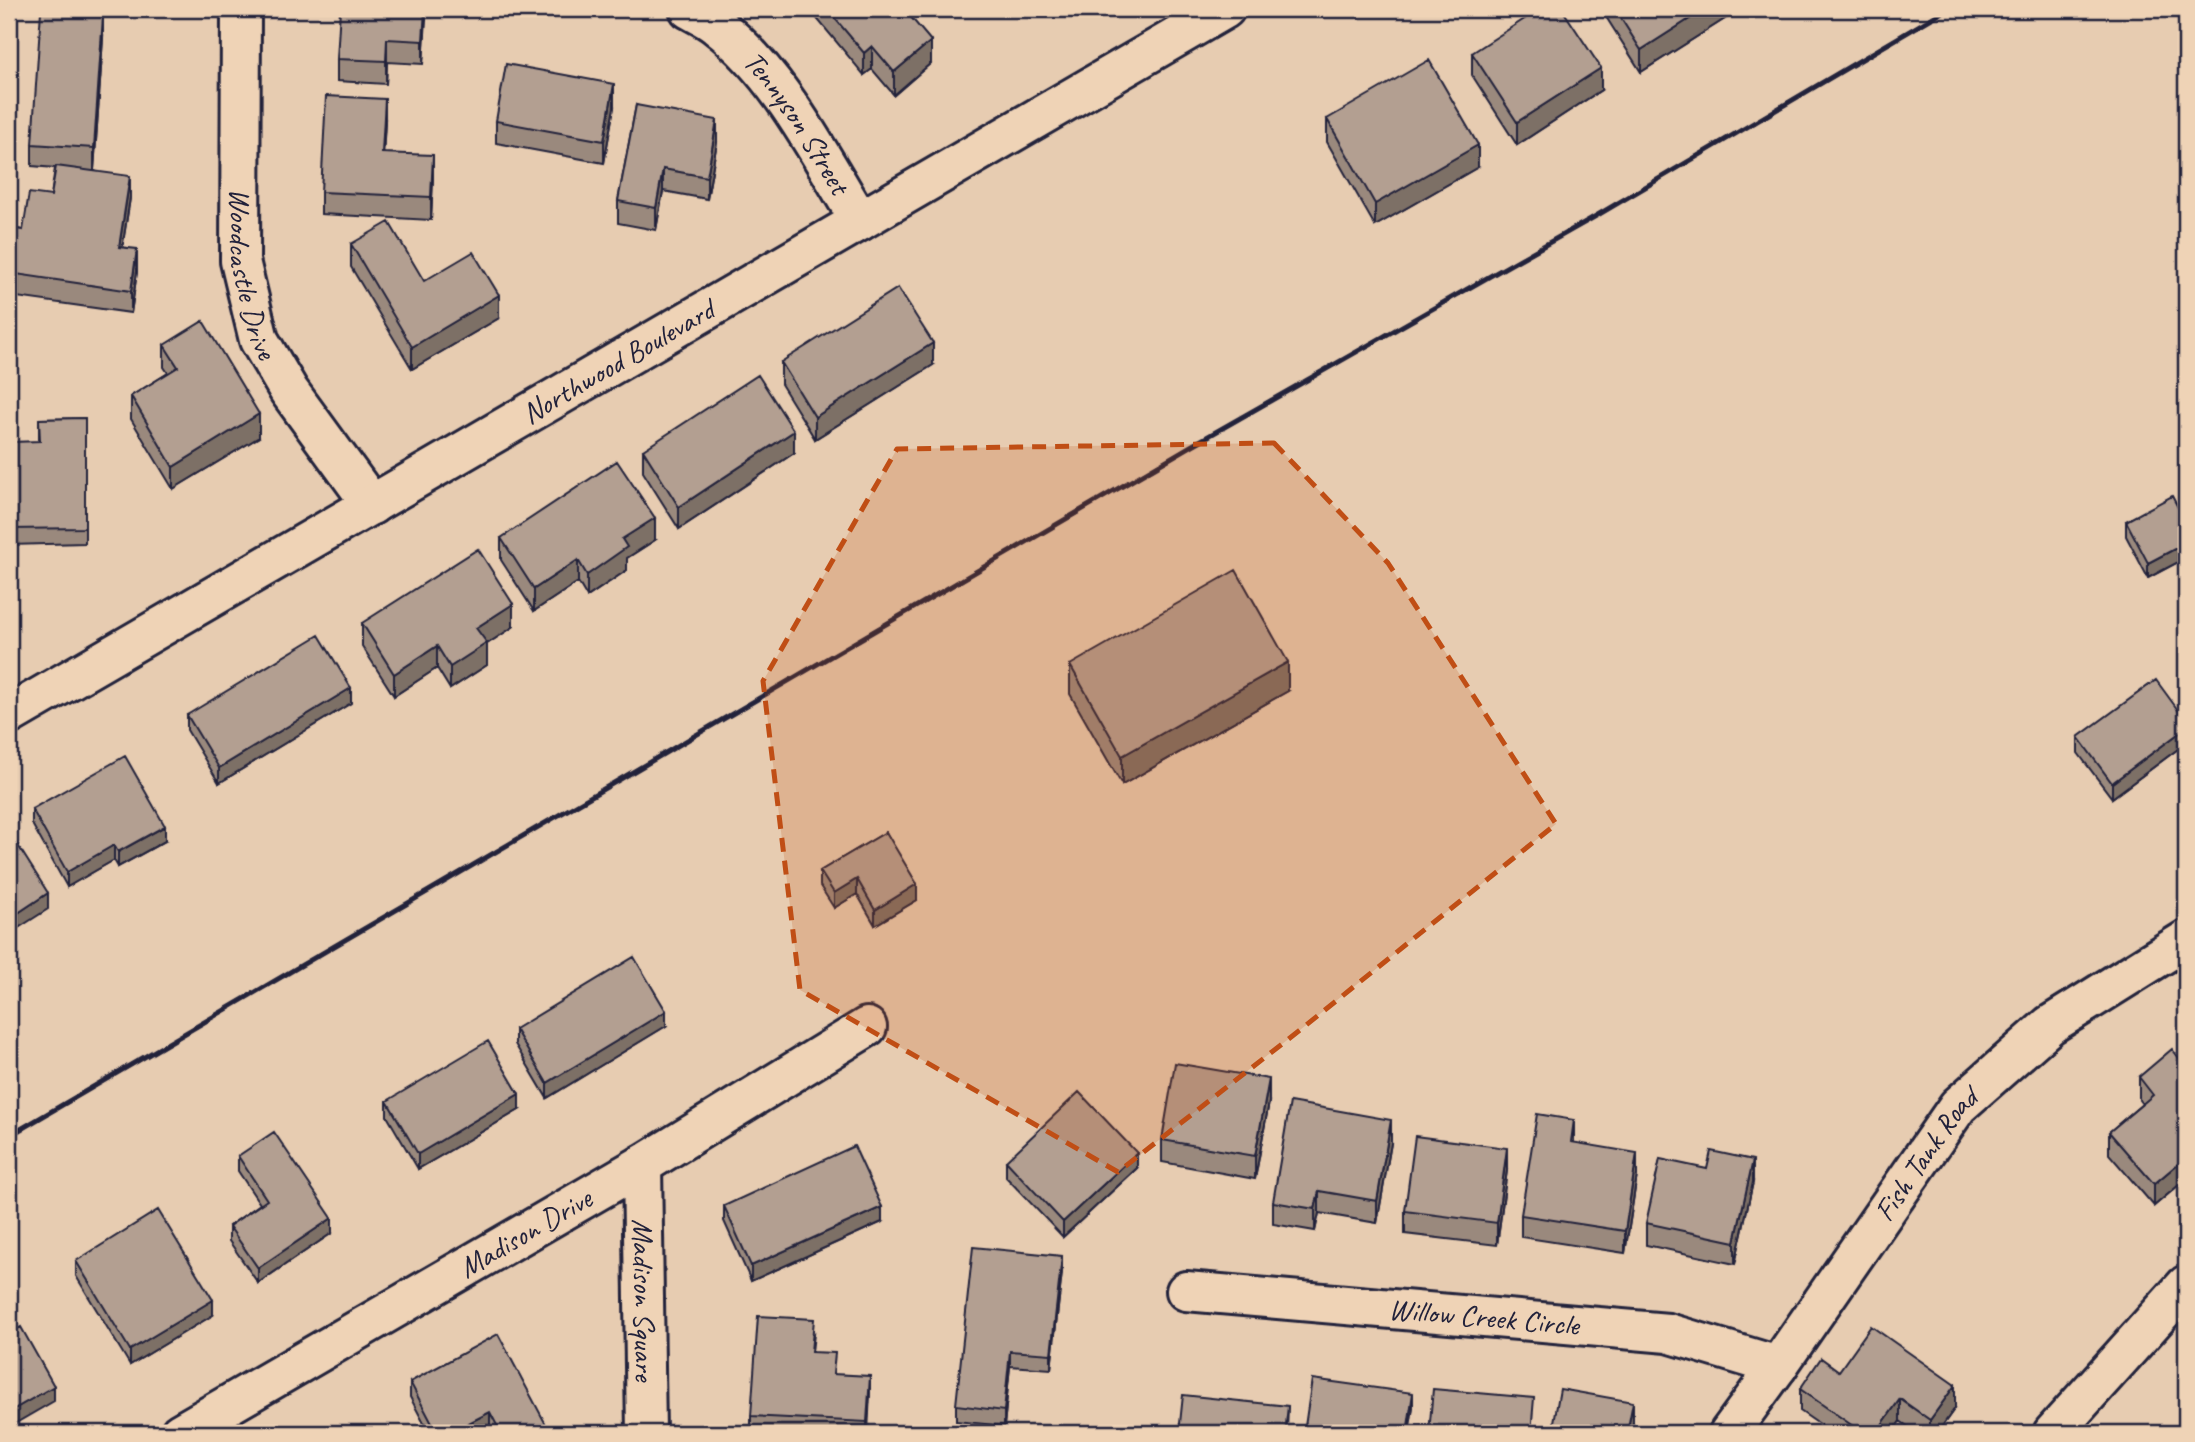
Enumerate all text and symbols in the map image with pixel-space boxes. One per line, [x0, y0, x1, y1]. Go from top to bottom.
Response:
street label: Tennyson Street [735, 43, 860, 203]
street label: Woodcastle Drive [221, 188, 286, 368]
street label: Northwood Boulevard [515, 289, 725, 432]
street label: Fish Tank Road [1865, 1076, 1988, 1228]
street label: Madison Drive [452, 1178, 600, 1286]
street label: Madison Square [624, 1218, 664, 1384]
street label: Willow Creek Circle [1387, 1290, 1583, 1344]

